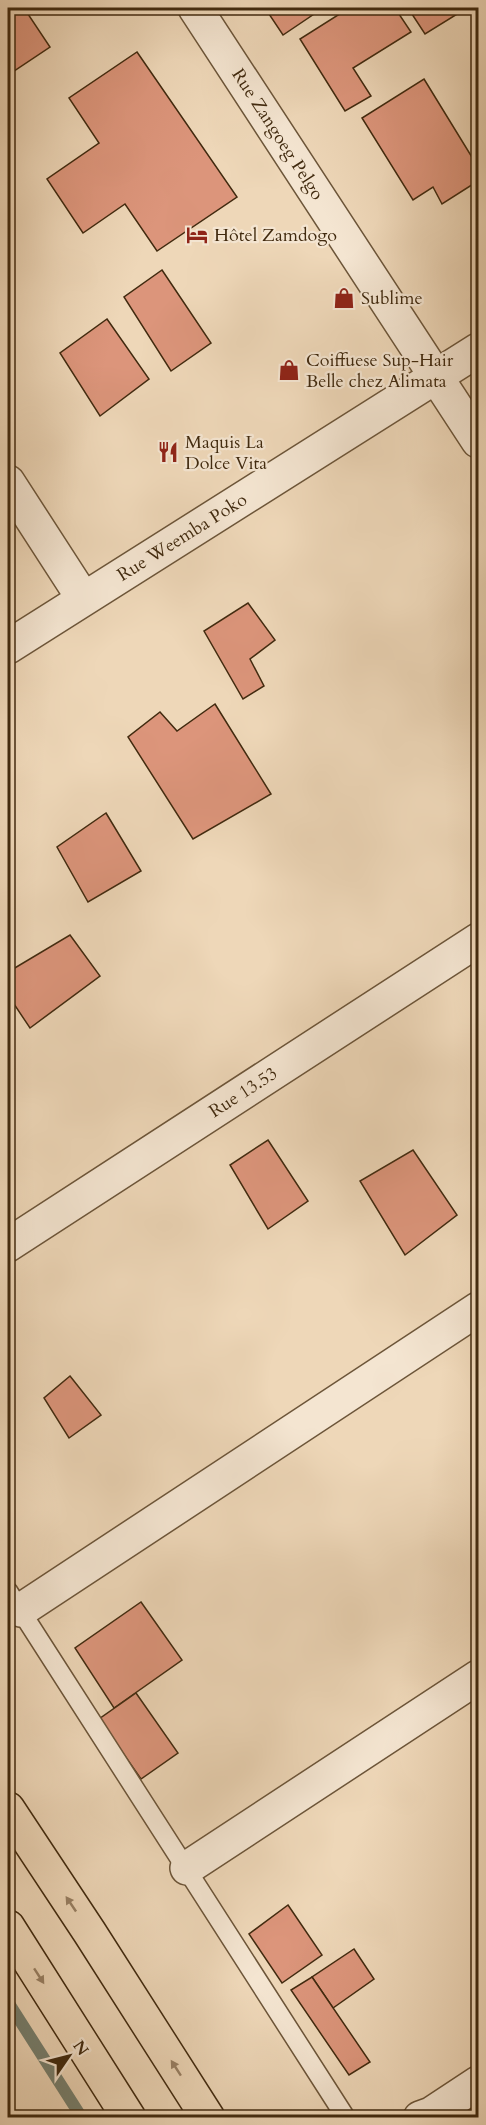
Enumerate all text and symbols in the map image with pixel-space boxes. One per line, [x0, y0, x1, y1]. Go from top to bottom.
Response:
street label: Rue Zangoeg Pelgo [226, 64, 330, 205]
hotel icon: Hôtel Zamdogo [185, 223, 209, 247]
place label: Hôtel Zamdogo [214, 223, 337, 248]
shop icon: Sublime [332, 286, 356, 310]
place label: Sublime [361, 286, 423, 311]
place label: Coiffuese Sup-Hair Belle chez Alimata [306, 348, 454, 394]
shop icon: Coiffuese Sup-Hair Belle chez Alimata [277, 358, 301, 382]
place label: Maquis La Dolce Vita [185, 430, 267, 476]
restaurant icon: Maquis La Dolce Vita [156, 440, 180, 464]
street label: Rue Weemba Poko [113, 487, 252, 587]
street label: Rue 13.53 [204, 1061, 282, 1124]
one-way arrow [66, 1896, 77, 1912]
one-way arrow [34, 1968, 45, 1984]
north arrow [39, 2026, 99, 2086]
text: N [67, 2036, 94, 2060]
one-way arrow [171, 2060, 182, 2076]

